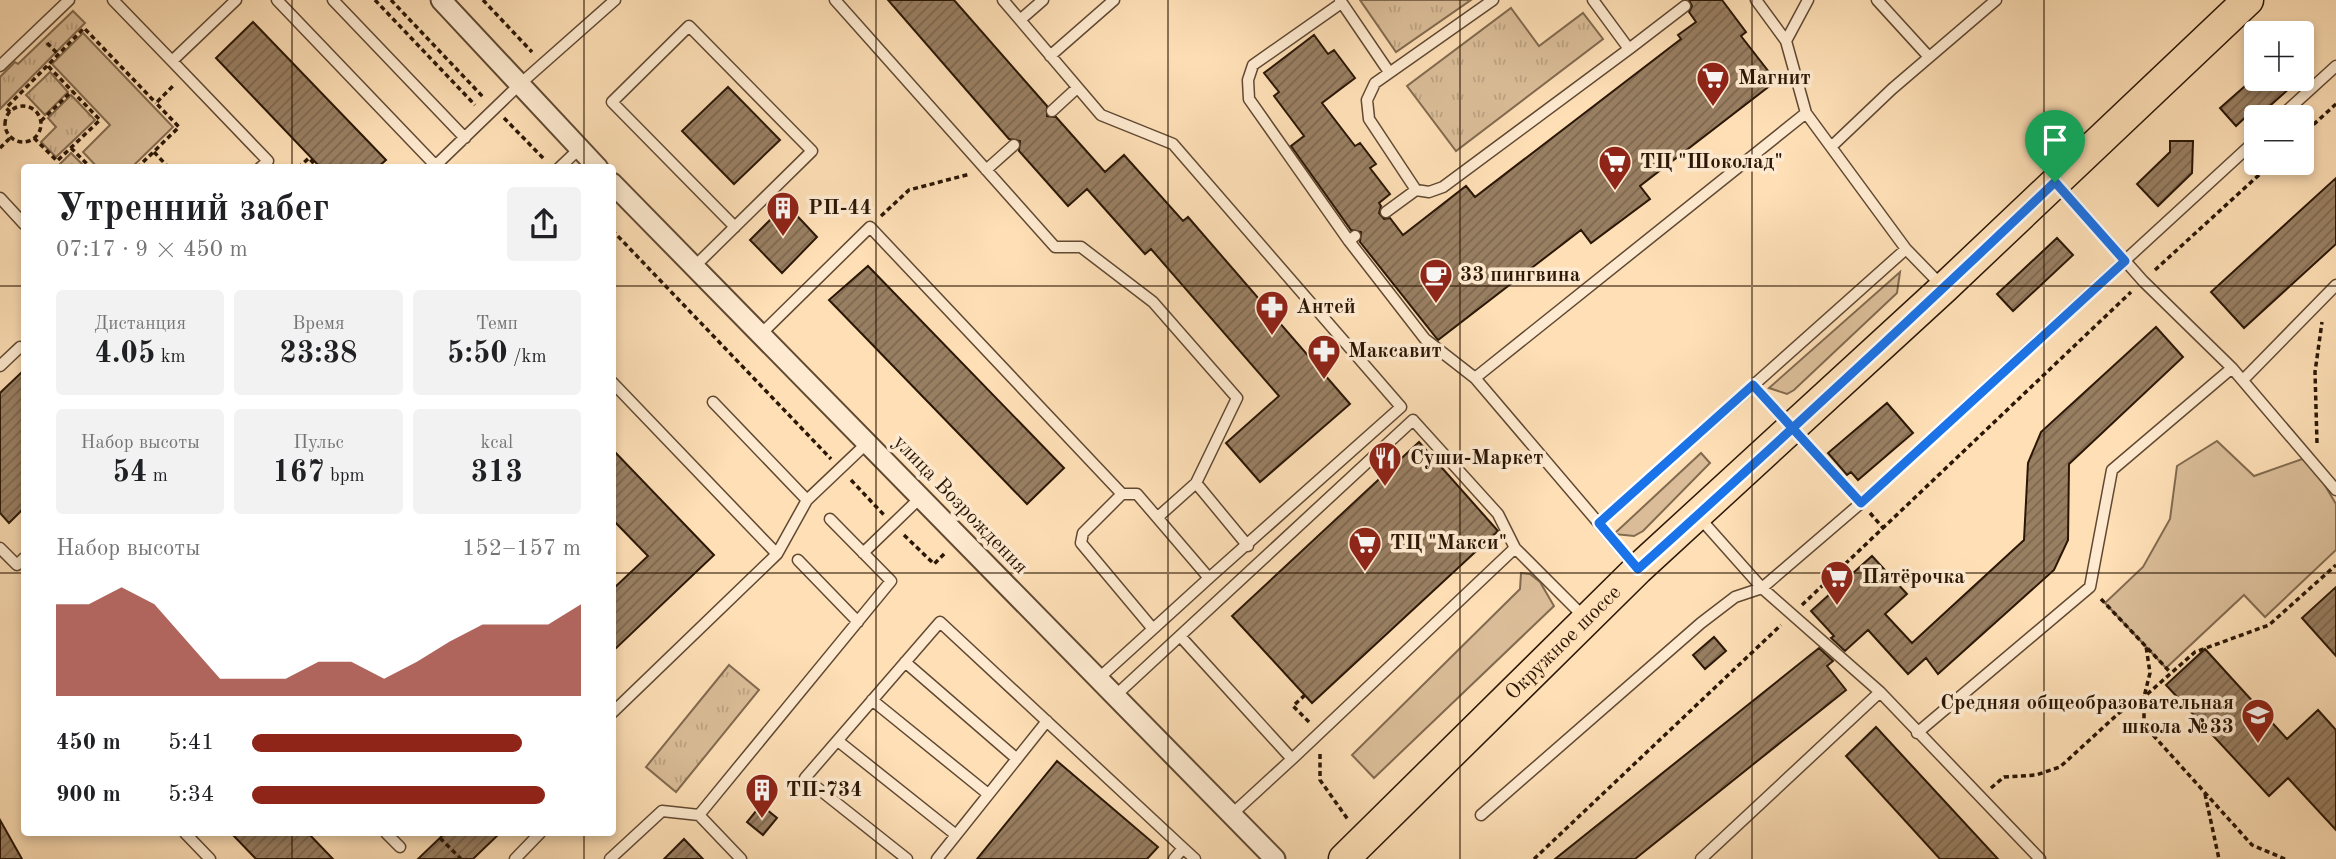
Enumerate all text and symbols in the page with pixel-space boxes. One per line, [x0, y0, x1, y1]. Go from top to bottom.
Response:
map controls [2244, 21, 2314, 175]
button: + [2244, 21, 2314, 91]
supermarket icon: Магнит [1694, 59, 1732, 108]
place label: Магнит [1738, 68, 1811, 89]
button: − [2244, 105, 2314, 175]
pin [2025, 110, 2085, 182]
icon: arrive [2036, 121, 2074, 159]
supermarket icon: ТЦ "Шоколад" [1596, 143, 1634, 192]
place label: ТЦ "Шоколад" [1640, 152, 1783, 173]
button: share [507, 187, 581, 261]
building icon: РП-44 [764, 189, 802, 238]
text: Утренний забег [56, 191, 329, 229]
place label: РП-44 [808, 198, 872, 219]
text: 07:17 · 9 × 450 m [56, 238, 248, 261]
cafe icon: 33 пингвина [1417, 256, 1455, 305]
place label: 33 пингвина [1460, 265, 1581, 286]
pharmacy icon: Антей [1253, 288, 1291, 337]
place label: Антей [1296, 297, 1356, 318]
text: Дистанция [94, 315, 186, 334]
text: Время [292, 315, 345, 334]
text: Темп [476, 315, 518, 334]
pharmacy icon: Максавит [1305, 332, 1343, 381]
text: 4.05 [95, 339, 155, 369]
text: 23:38 [279, 339, 357, 369]
text: 5:50 [447, 339, 508, 369]
place label: Максавит [1348, 341, 1442, 362]
text: km [155, 348, 186, 367]
text: /km [508, 348, 547, 367]
street label: улица Возрождения [889, 432, 1031, 578]
text: Набор высоты [81, 434, 200, 453]
text: Пульс [293, 434, 344, 453]
text: kcal [480, 434, 513, 453]
restaurant icon: Суши-Маркет [1366, 439, 1404, 488]
place label: Суши-Маркет [1410, 448, 1543, 469]
text: 54 [113, 458, 147, 488]
text: 167 [272, 458, 325, 488]
text: 313 [471, 458, 523, 488]
text: m [147, 467, 168, 486]
text: bpm [325, 467, 365, 486]
supermarket icon: ТЦ "Макси" [1346, 524, 1384, 573]
place label: ТЦ "Макси" [1390, 533, 1507, 554]
text: Набор высоты [56, 537, 200, 560]
text: 152–157 m [462, 537, 581, 560]
supermarket icon: Пятёрочка [1818, 558, 1856, 607]
place label: Пятёрочка [1862, 567, 1965, 588]
street label: Окружное шоссе [1501, 581, 1625, 704]
place label: Средняя общеобразовательная школа №33 [1940, 693, 2234, 738]
school or university icon: Средняя общеобразовательная школа №33 [2239, 696, 2277, 745]
text: 450 m [56, 731, 121, 754]
text: 5:41 [168, 731, 214, 754]
building icon: ТП-734 [743, 771, 781, 820]
place label: ТП-734 [786, 780, 862, 801]
text: 900 m [56, 783, 121, 806]
text: 5:34 [168, 783, 214, 806]

